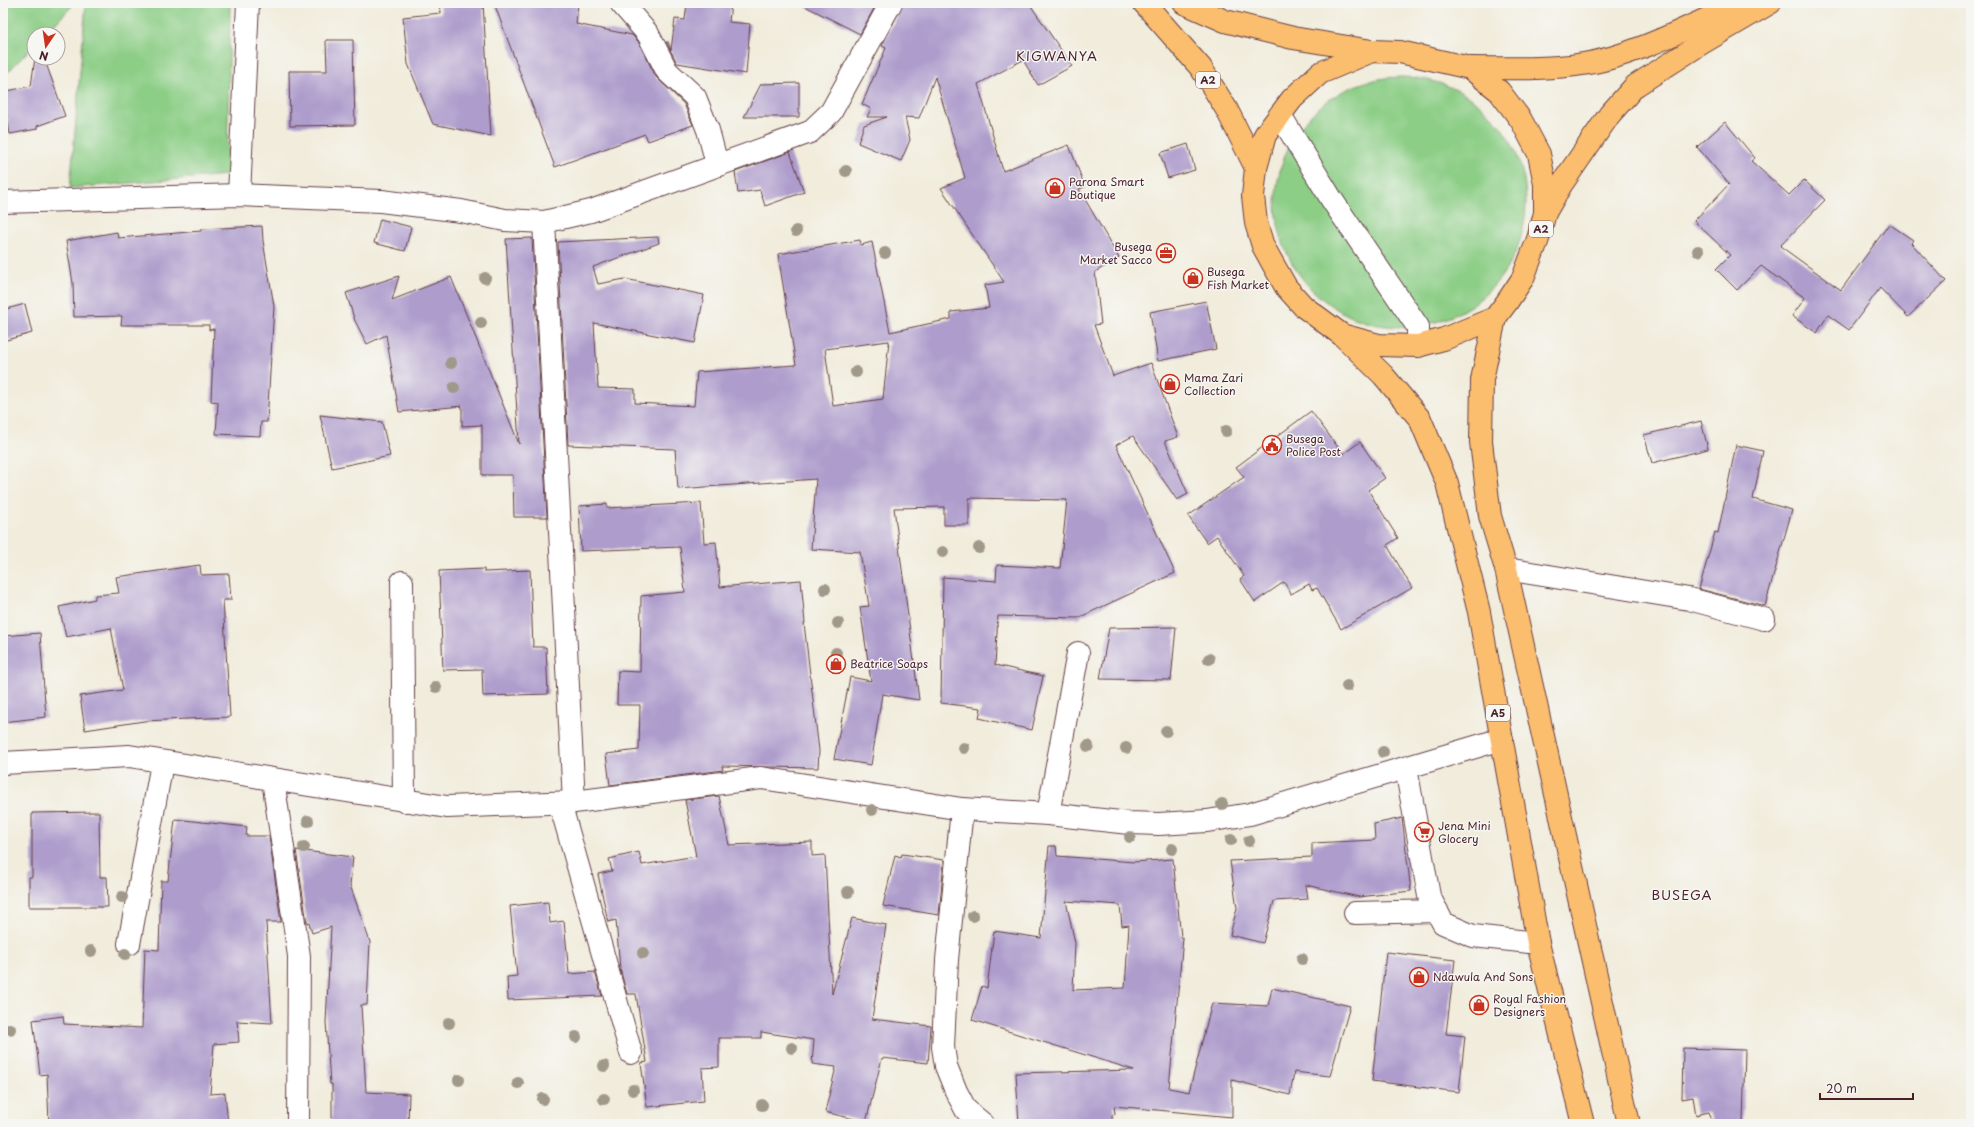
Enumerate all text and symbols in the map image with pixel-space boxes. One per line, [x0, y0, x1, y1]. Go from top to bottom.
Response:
north arrow [26, 26, 66, 66]
district label: KIGWANYA [1016, 46, 1098, 65]
text: N [37, 47, 50, 65]
road number: A2 [1196, 72, 1220, 88]
place label: Parona Smart Boutique [1069, 173, 1145, 203]
shop icon: Parona Smart Boutique [1044, 177, 1066, 199]
road number: A2 [1529, 221, 1553, 237]
place label: Busega Market Sacco [1080, 238, 1152, 268]
office icon: Busega Market Sacco [1155, 242, 1177, 264]
place label: Busega Fish Market [1207, 263, 1269, 293]
shop icon: Busega Fish Market [1182, 267, 1204, 289]
place label: Mama Zari Collection [1184, 369, 1243, 399]
shop icon: Mama Zari Collection [1159, 373, 1181, 395]
place label: Busega Police Post [1286, 430, 1342, 460]
public building icon: Busega Police Post [1261, 434, 1283, 456]
shop icon: Beatrice Soaps [825, 653, 847, 675]
place label: Beatrice Soaps [850, 655, 928, 672]
road number: A5 [1486, 705, 1510, 721]
place label: Jena Mini Glocery [1438, 817, 1491, 847]
supermarket icon: Jena Mini Glocery [1413, 821, 1435, 843]
district label: BUSEGA [1652, 885, 1712, 904]
shop icon: Ndawula And Sons [1408, 966, 1430, 988]
place label: Ndawula And Sons [1433, 968, 1533, 985]
place label: Royal Fashion Designers [1493, 990, 1566, 1020]
shop icon: Royal Fashion Designers [1468, 994, 1490, 1016]
scale bar [1820, 1075, 1913, 1101]
text: 20 m [1826, 1079, 1857, 1097]

